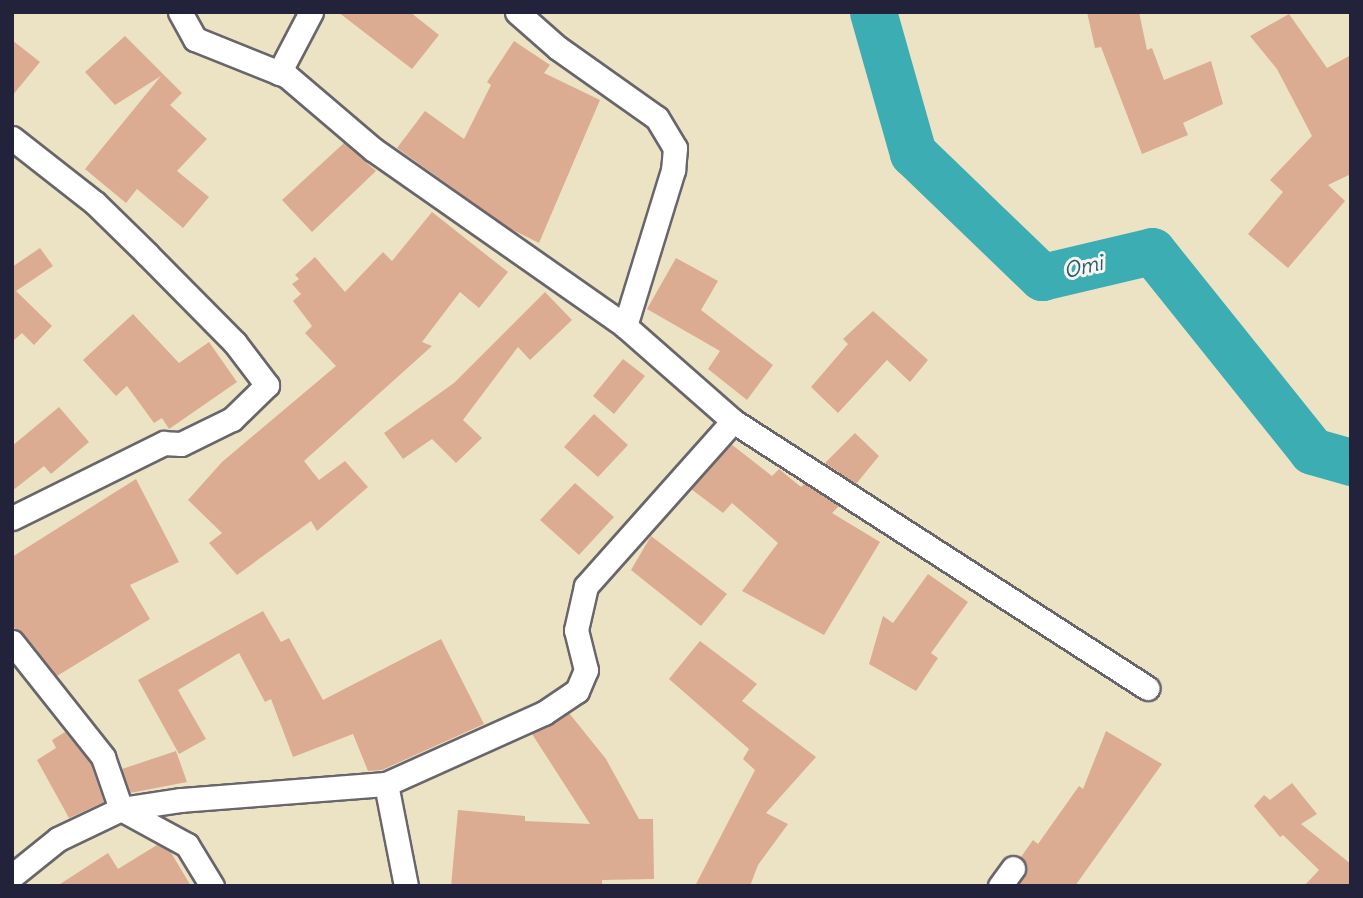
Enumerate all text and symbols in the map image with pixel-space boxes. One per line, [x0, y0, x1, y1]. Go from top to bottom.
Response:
water label: Omi [1061, 250, 1105, 284]

